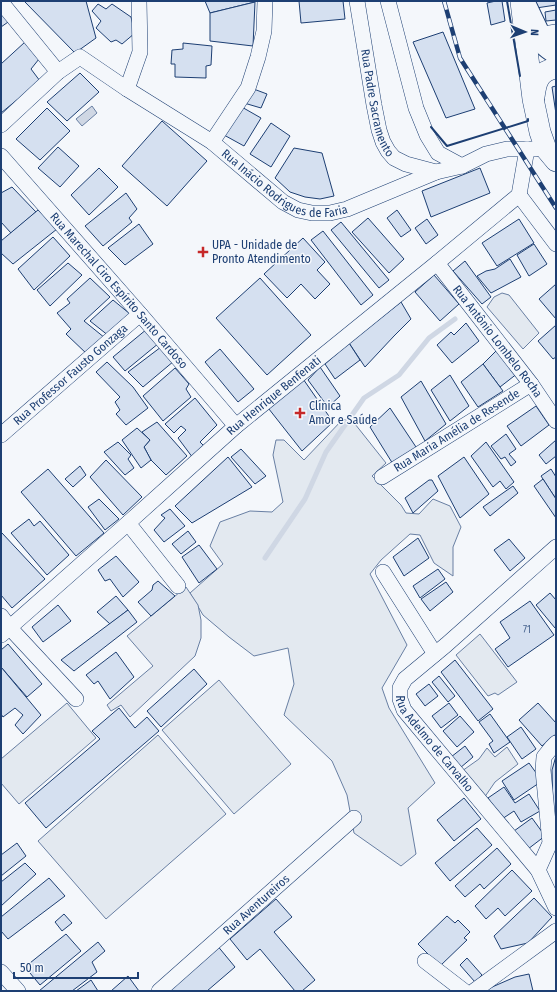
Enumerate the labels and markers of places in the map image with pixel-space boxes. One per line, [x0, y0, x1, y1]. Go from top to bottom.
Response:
place label: UPA - Unidade de Pronto Atendimento [212, 238, 311, 266]
marker: UPA - Unidade de Pronto Atendimento [197, 246, 209, 258]
place label: Clínica Amor e Saúde [309, 399, 377, 427]
marker: Clínica Amor e Saúde [294, 407, 306, 419]

